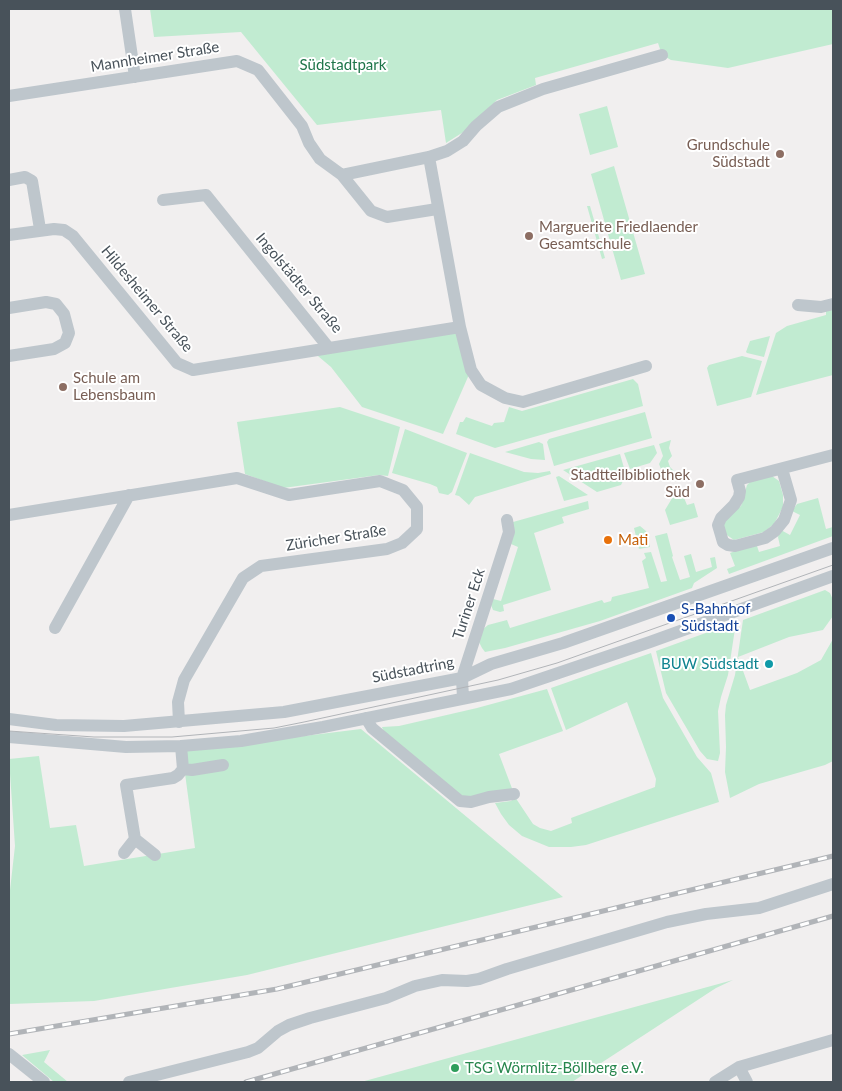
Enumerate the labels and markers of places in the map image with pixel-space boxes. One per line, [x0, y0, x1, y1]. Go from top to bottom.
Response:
place label: Grundschule Südstadt [687, 136, 770, 171]
marker: Grundschule Südstadt [774, 148, 786, 160]
place label: Marguerite Friedlaender Gesamtschule [539, 218, 698, 253]
marker: Marguerite Friedlaender Gesamtschule [523, 230, 535, 242]
place label: Schule am Lebensbaum [73, 369, 156, 404]
marker: Schule am Lebensbaum [57, 381, 69, 393]
place label: Stadtteilbibliothek Süd [571, 466, 690, 501]
marker: Stadtteilbibliothek Süd [694, 478, 706, 490]
place label: Mati [618, 531, 648, 549]
marker: Mati [602, 534, 614, 546]
place label: S-Bahnhof Südstadt [681, 600, 750, 635]
marker: S-Bahnhof Südstadt [665, 612, 677, 624]
place label: BUW Südstadt [661, 655, 759, 673]
marker: BUW Südstadt [763, 658, 775, 670]
place label: TSG Wörmlitz-Böllberg e.V. [465, 1059, 644, 1077]
marker: TSG Wörmlitz-Böllberg e.V. [449, 1062, 461, 1074]

